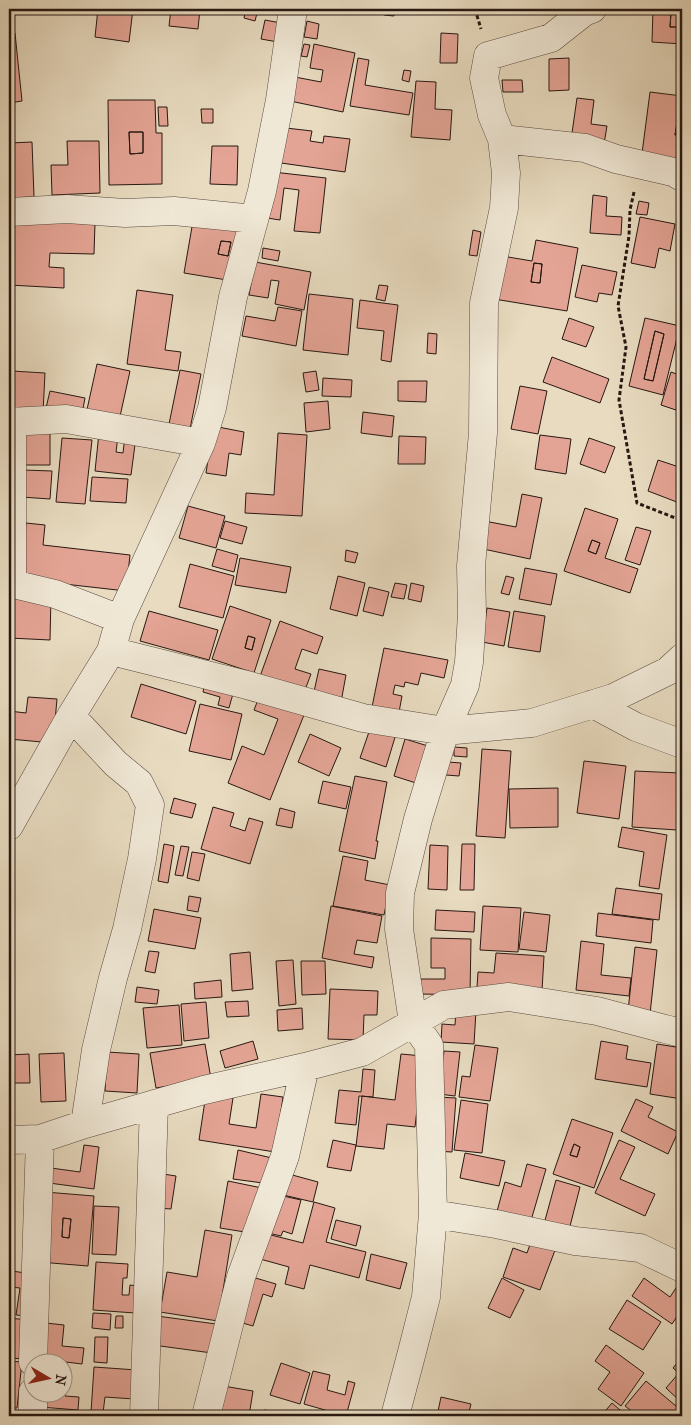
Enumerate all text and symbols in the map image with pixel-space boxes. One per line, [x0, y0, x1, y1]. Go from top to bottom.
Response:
north arrow [22, 1352, 72, 1402]
text: N [51, 1373, 70, 1387]

